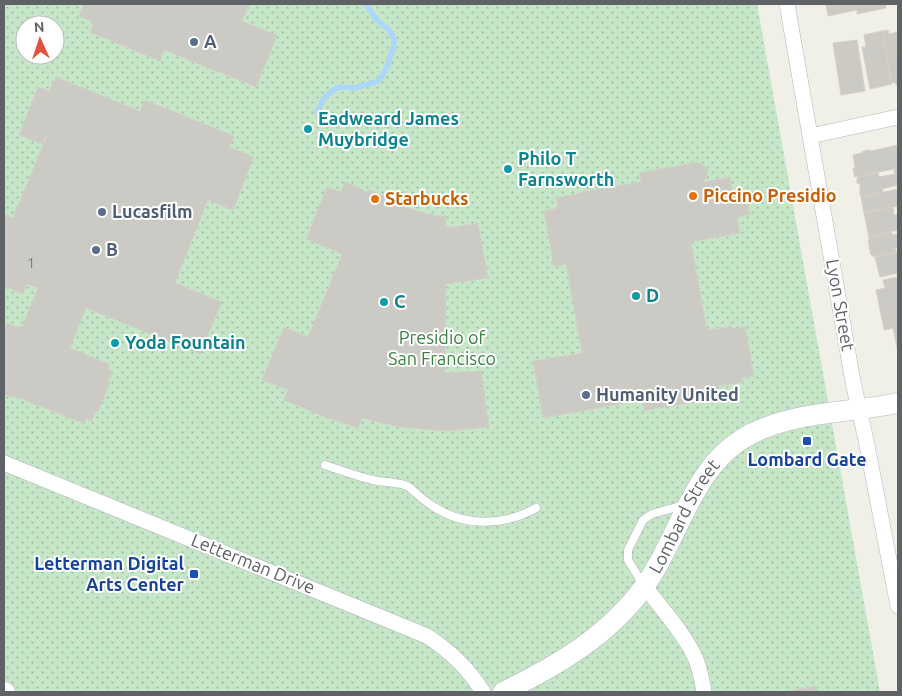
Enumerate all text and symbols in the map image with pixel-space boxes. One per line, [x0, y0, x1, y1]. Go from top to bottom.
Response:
north arrow [15, 15, 65, 65]
text: N [34, 19, 45, 35]
place label: A [204, 31, 217, 51]
marker: A [188, 36, 200, 48]
place label: Eadweard James Muybridge [318, 108, 459, 149]
marker: Eadweard James Muybridge [302, 123, 314, 135]
place label: Philo T Farnsworth [518, 148, 614, 189]
marker: Philo T Farnsworth [502, 163, 514, 175]
place label: Piccino Presidio [703, 185, 837, 205]
place label: Starbucks [385, 188, 469, 208]
marker: Piccino Presidio [687, 190, 699, 202]
marker: Starbucks [369, 193, 381, 205]
place label: Lucasfilm [112, 201, 193, 221]
marker: Lucasfilm [96, 206, 108, 218]
place label: B [106, 239, 118, 259]
marker: B [90, 244, 102, 256]
house number: 1 [27, 254, 35, 271]
street label: Lyon Street [823, 257, 859, 352]
place label: D [646, 285, 659, 305]
marker: D [630, 290, 642, 302]
place label: C [394, 291, 406, 311]
marker: C [378, 296, 390, 308]
park label: Presidio of San Francisco [388, 327, 496, 368]
place label: Yoda Fountain [125, 332, 245, 352]
marker: Yoda Fountain [109, 337, 121, 349]
place label: Humanity United [596, 384, 739, 404]
marker: Humanity United [580, 389, 592, 401]
marker: Lombard Gate [801, 435, 813, 447]
place label: Lombard Gate [747, 449, 867, 469]
street label: Lombard Street [644, 455, 723, 576]
street label: Letterman Drive [189, 529, 318, 597]
place label: Letterman Digital Arts Center [34, 553, 185, 594]
marker: Letterman Digital Arts Center [188, 568, 200, 580]

